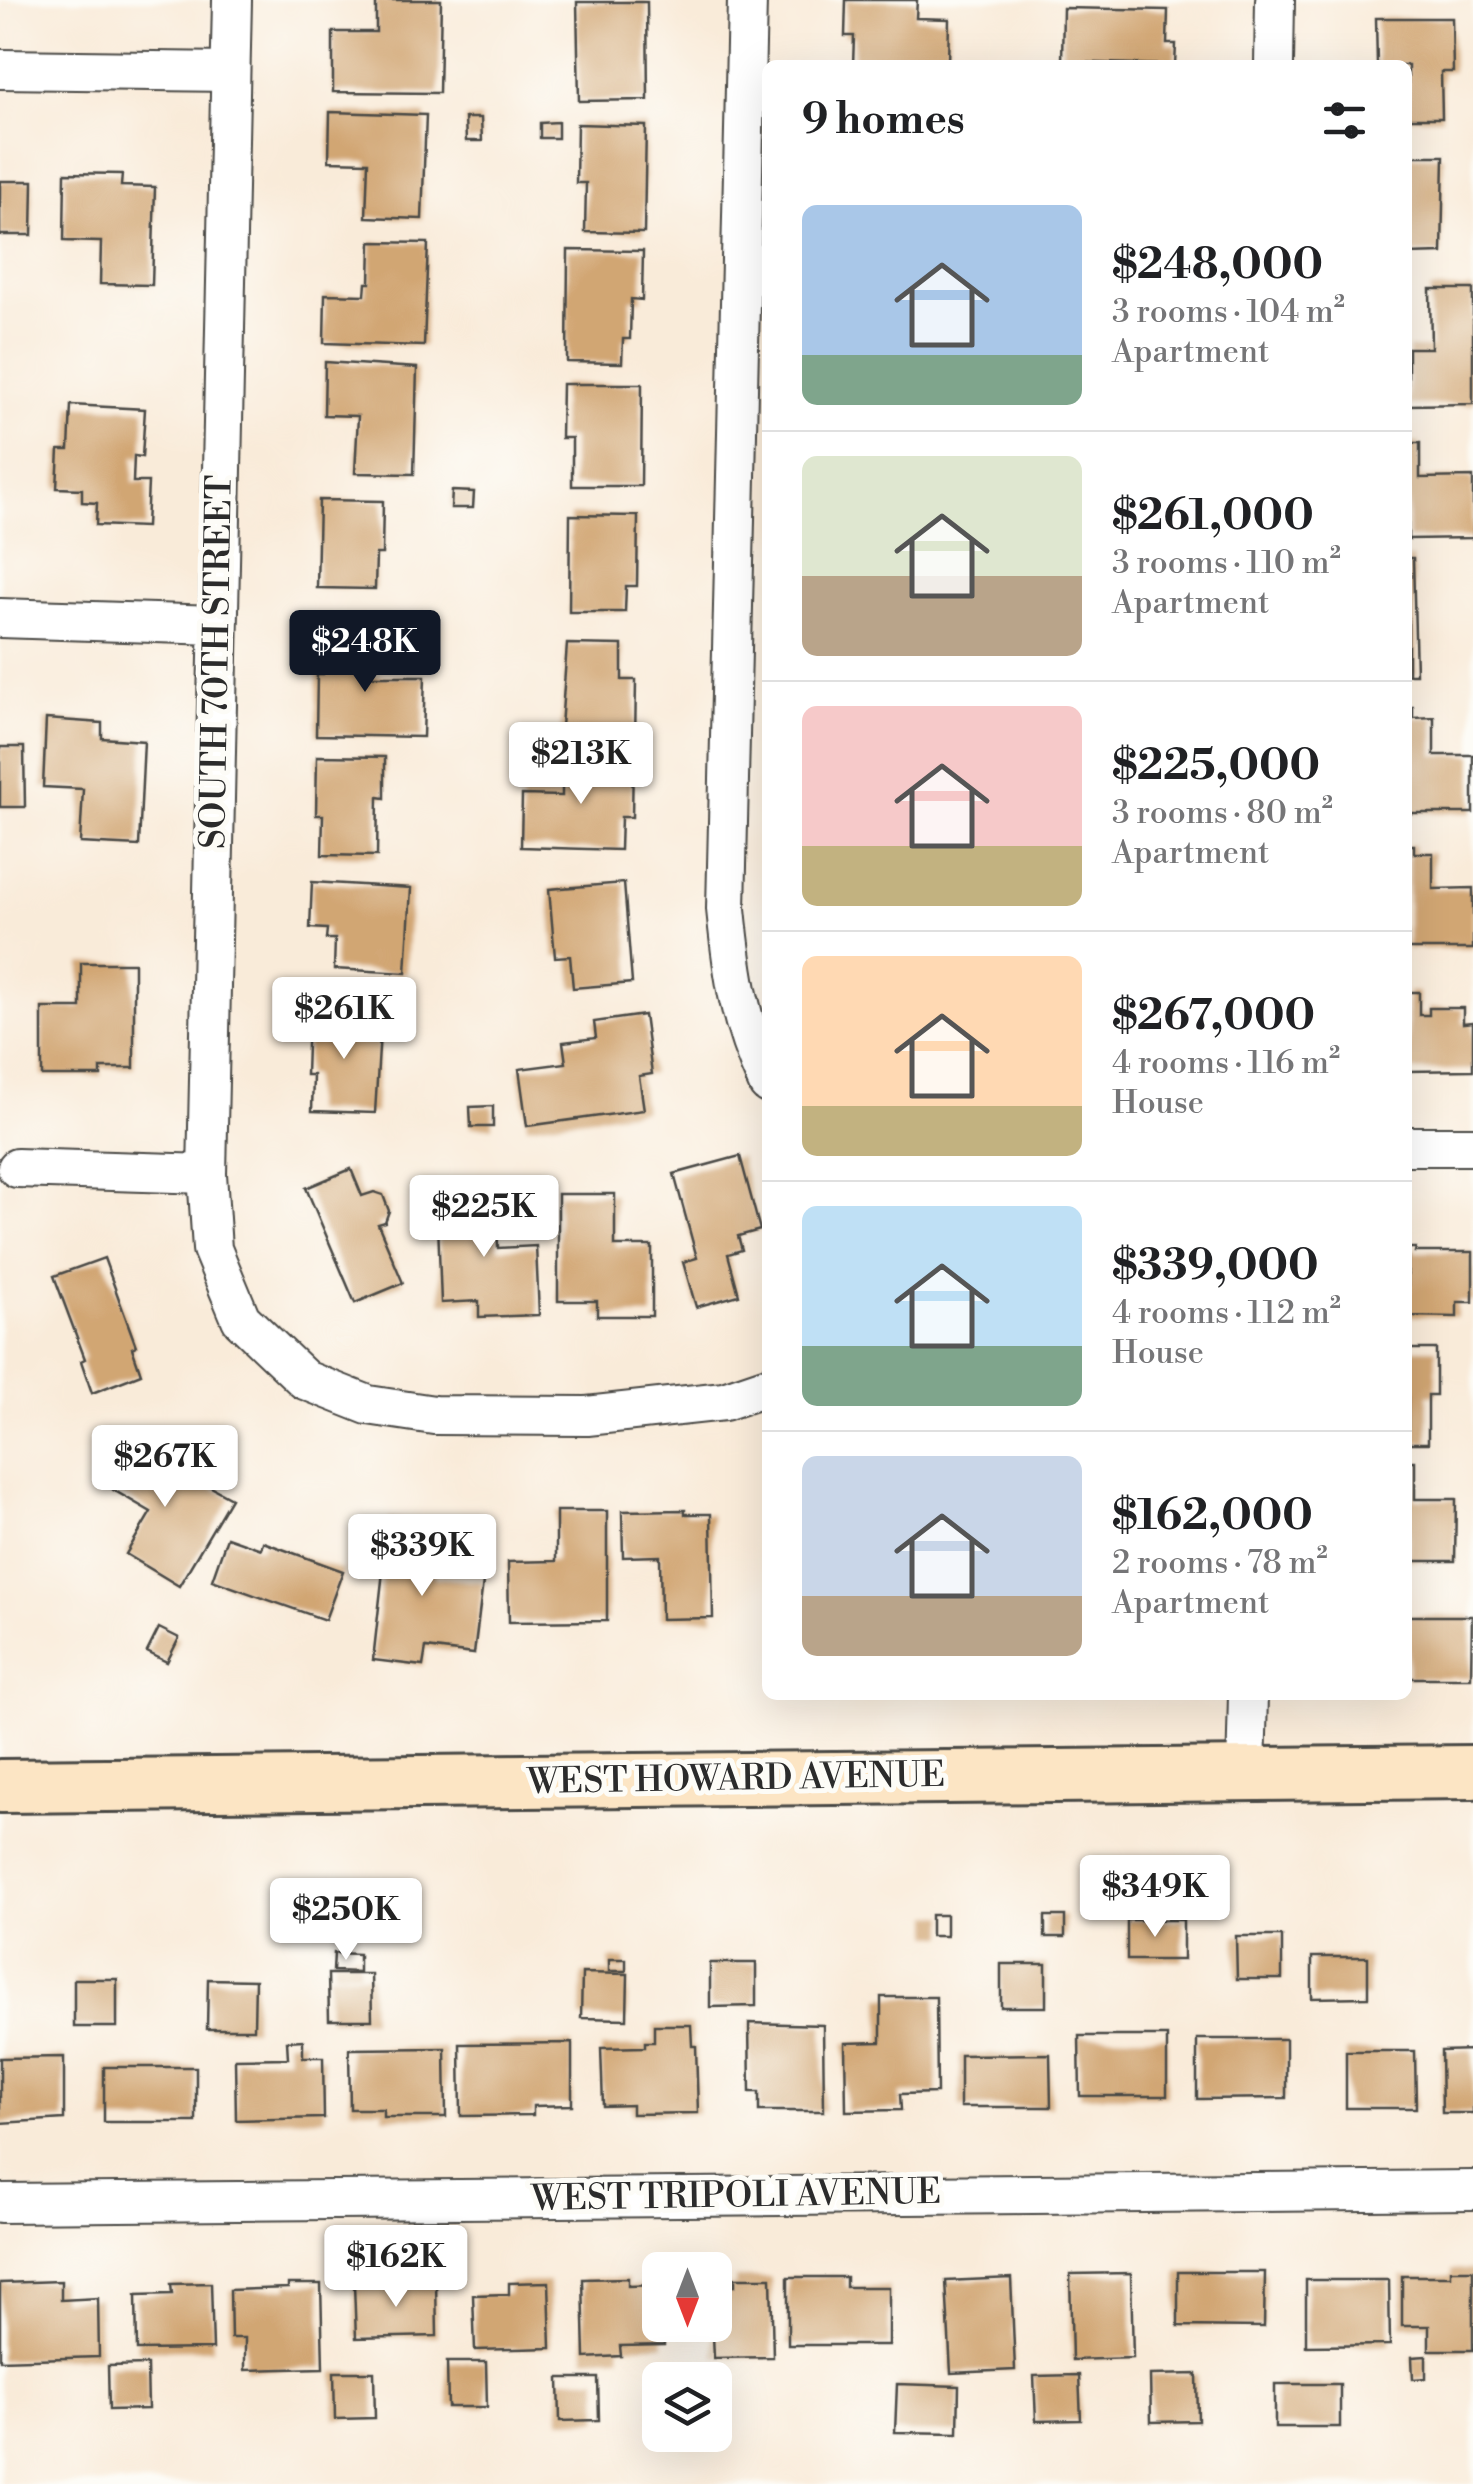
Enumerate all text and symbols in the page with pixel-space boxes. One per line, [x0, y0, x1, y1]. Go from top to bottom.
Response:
icon: filters [1317, 93, 1372, 148]
text: 9 homes [802, 94, 965, 147]
text: $248,000 [1112, 239, 1323, 292]
icon: home [882, 245, 1002, 365]
text: 3 rooms · 104 m² [1112, 292, 1345, 332]
text: Apartment [1112, 332, 1269, 372]
street label: SOUTH 70TH STREET [192, 475, 242, 849]
text: $261,000 [1112, 490, 1314, 543]
icon: home [882, 496, 1002, 616]
text: 3 rooms · 110 m² [1112, 543, 1341, 583]
text: Apartment [1112, 583, 1269, 623]
pin: $248K [295, 610, 435, 695]
text: $248K [311, 622, 419, 662]
pin: $213K [511, 722, 651, 807]
text: $213K [531, 734, 631, 774]
text: $225,000 [1112, 740, 1320, 793]
icon: home [882, 746, 1002, 866]
text: 3 rooms · 80 m² [1112, 793, 1333, 833]
text: Apartment [1112, 833, 1269, 873]
pin: $261K [274, 977, 414, 1062]
text: $261K [294, 989, 394, 1029]
text: $267,000 [1112, 990, 1315, 1043]
icon: home [882, 996, 1002, 1116]
text: 4 rooms · 116 m² [1112, 1043, 1340, 1083]
text: House [1112, 1083, 1204, 1123]
pin: $225K [414, 1175, 554, 1260]
text: $225K [432, 1187, 536, 1227]
text: $339,000 [1112, 1240, 1319, 1293]
icon: home [882, 1246, 1002, 1366]
text: 4 rooms · 112 m² [1112, 1293, 1341, 1333]
text: House [1112, 1333, 1204, 1373]
pin: $267K [95, 1425, 235, 1510]
text: $267K [114, 1437, 216, 1477]
text: $162,000 [1112, 1490, 1313, 1543]
icon: home [882, 1496, 1002, 1616]
pin: $339K [352, 1514, 492, 1599]
text: $339K [370, 1526, 474, 1566]
text: 2 rooms · 78 m² [1112, 1543, 1328, 1583]
text: Apartment [1112, 1583, 1269, 1623]
street label: WEST HOWARD AVENUE [526, 1754, 945, 1804]
pin: $349K [1085, 1855, 1225, 1940]
text: $349K [1102, 1867, 1208, 1907]
pin: $250K [276, 1878, 416, 1963]
text: $250K [292, 1890, 400, 1930]
street label: WEST TRIPOLI AVENUE [530, 2171, 941, 2221]
pin: $162K [326, 2225, 466, 2310]
text: $162K [346, 2237, 446, 2277]
north arrow [642, 2252, 732, 2342]
map controls [642, 2252, 732, 2452]
button: layers [642, 2362, 732, 2452]

